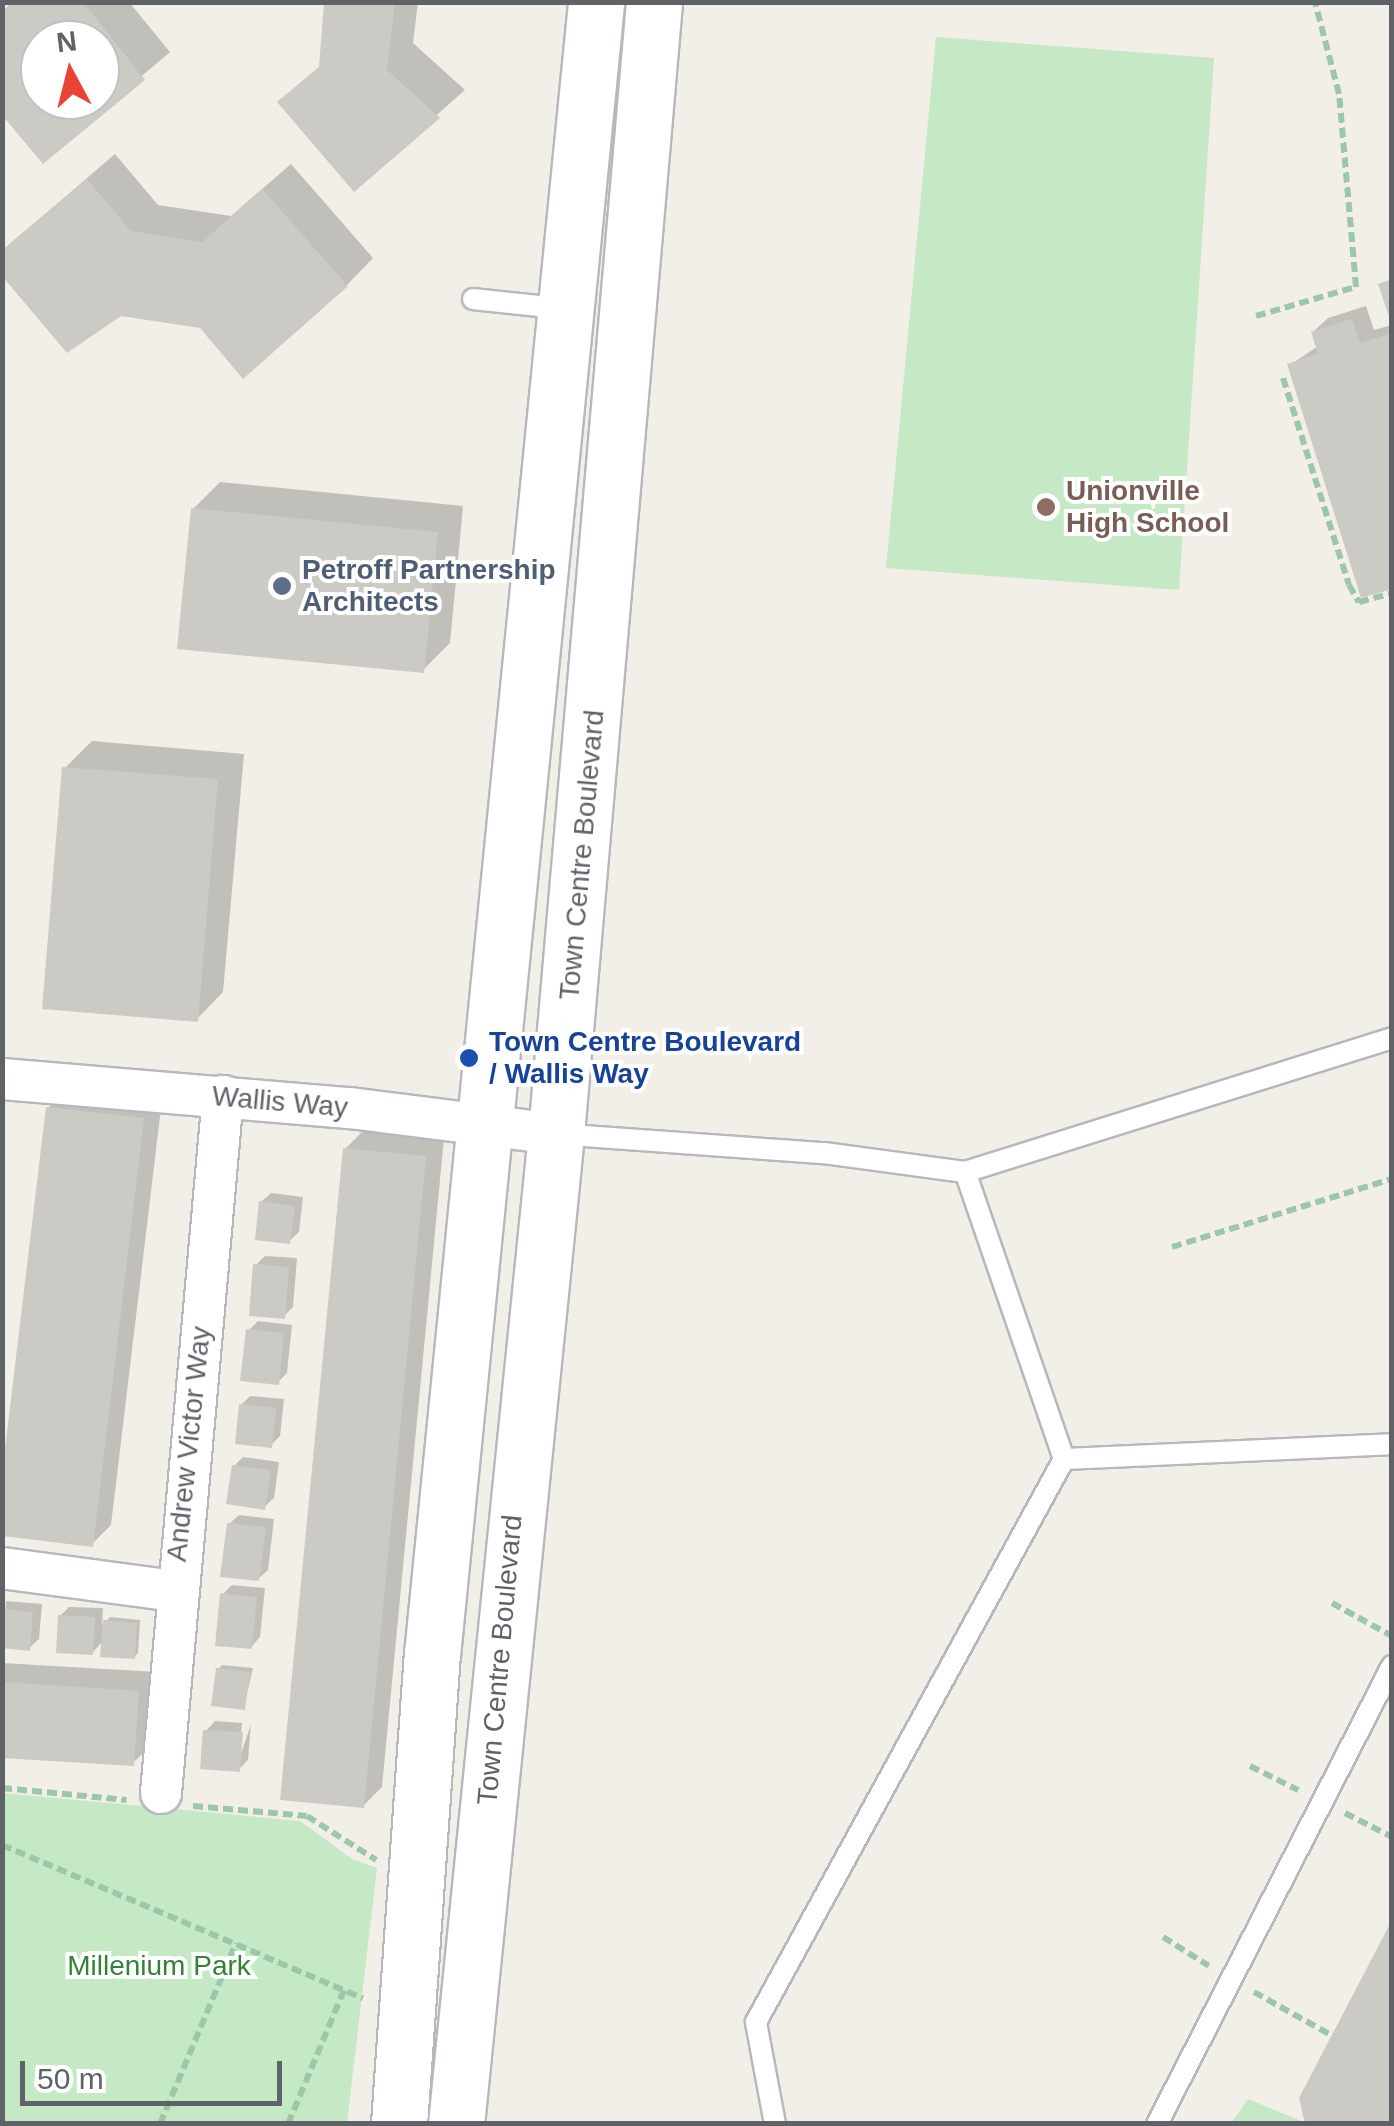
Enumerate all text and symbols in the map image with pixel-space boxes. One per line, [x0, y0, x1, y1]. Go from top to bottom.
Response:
north arrow [20, 20, 120, 120]
text: N [55, 25, 78, 58]
place label: Unionville High School [1066, 474, 1229, 540]
marker: Unionville High School [1035, 496, 1057, 518]
place label: Petroff Partnership Architects [302, 553, 556, 619]
marker: Petroff Partnership Architects [271, 575, 293, 597]
street label: Town Centre Boulevard [553, 709, 611, 1001]
place label: Town Centre Boulevard / Wallis Way [489, 1025, 801, 1091]
marker: Town Centre Boulevard / Wallis Way [458, 1047, 480, 1069]
street label: Wallis Way [211, 1079, 349, 1125]
street label: Andrew Victor Way [160, 1325, 218, 1563]
street label: Town Centre Boulevard [471, 1514, 529, 1806]
park label: Millenium Park [67, 1949, 251, 1983]
scale bar [25, 2041, 288, 2103]
text: 50 m [37, 2062, 104, 2095]

